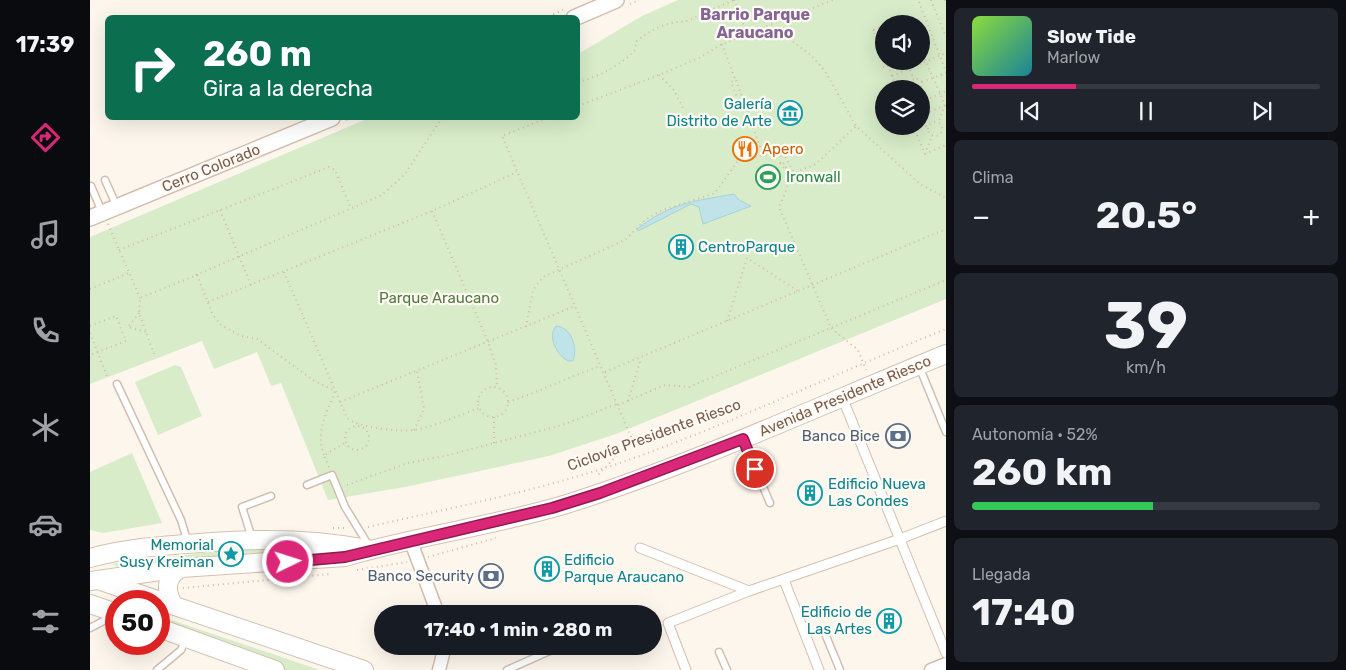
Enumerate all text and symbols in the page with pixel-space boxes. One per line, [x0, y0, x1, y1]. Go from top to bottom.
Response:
district label: Barrio Parque Araucano [700, 5, 810, 42]
map controls [875, 15, 930, 135]
button: sound [875, 15, 930, 70]
text: Slow Tide [1047, 25, 1136, 48]
text: 17:39 [16, 31, 74, 58]
text: 260 m [203, 33, 312, 75]
icon: right [120, 35, 185, 100]
text: Marlow [1047, 48, 1100, 67]
text: Gira a la derecha [203, 75, 373, 102]
button: layers [875, 80, 930, 135]
place label: Galería Distrito de Arte [666, 95, 772, 130]
icon: previous [1016, 97, 1044, 125]
icon: pause [1132, 97, 1160, 125]
icon: next [1248, 97, 1276, 125]
museum icon: Galería Distrito de Arte [777, 100, 803, 126]
icon: directions [28, 120, 63, 155]
restaurant icon: Apero [732, 136, 758, 162]
street label: Cerro Colorado [159, 140, 263, 196]
place label: Apero [762, 140, 804, 158]
sports icon: Ironwall [755, 164, 781, 190]
place label: Ironwall [786, 168, 841, 186]
text: Clima [972, 168, 1013, 187]
text: 20.5° [1096, 192, 1197, 238]
text: − [972, 200, 990, 233]
text: + [1303, 200, 1320, 233]
icon: music [28, 217, 63, 252]
building icon: CentroParque [668, 234, 694, 260]
place label: CentroParque [698, 238, 795, 256]
text: 39 [1104, 287, 1188, 364]
park label: Parque Araucano [379, 289, 499, 307]
icon: phone [28, 313, 63, 348]
street label: Avenida Presidente Riesco [756, 352, 934, 440]
text: km/h [1126, 358, 1166, 377]
street label: Ciclovía Presidente Riesco [565, 395, 743, 475]
icon: climate [28, 410, 63, 445]
bank icon: Banco Bice [885, 423, 911, 449]
text: Autonomía · 52% [972, 425, 1098, 444]
place label: Banco Bice [802, 427, 880, 445]
pin [734, 448, 776, 490]
text: 260 km [972, 449, 1112, 495]
icon: arrive [741, 455, 769, 483]
place label: Edificio Nueva Las Condes [828, 475, 926, 510]
building icon: Edificio Nueva Las Condes [797, 480, 823, 506]
icon: car [28, 507, 63, 542]
position arrow [261, 535, 313, 587]
place label: Memorial Susy Kreiman [119, 536, 214, 571]
place icon: Memorial Susy Kreiman [218, 541, 244, 567]
place label: Edificio Parque Araucano [564, 551, 684, 586]
building icon: Edificio Parque Araucano [534, 556, 560, 582]
bank icon: Banco Security [478, 563, 504, 589]
text: Llegada [972, 565, 1031, 584]
place label: Banco Security [368, 567, 474, 585]
text: 17:40 [972, 589, 1076, 635]
speed limit sign: 50 [105, 590, 170, 655]
place label: Edificio de Las Artes [801, 603, 872, 638]
icon: filters [28, 604, 63, 639]
building icon: Edificio de Las Artes [876, 608, 902, 634]
text: 17:40 · 1 min · 280 m [424, 618, 612, 641]

